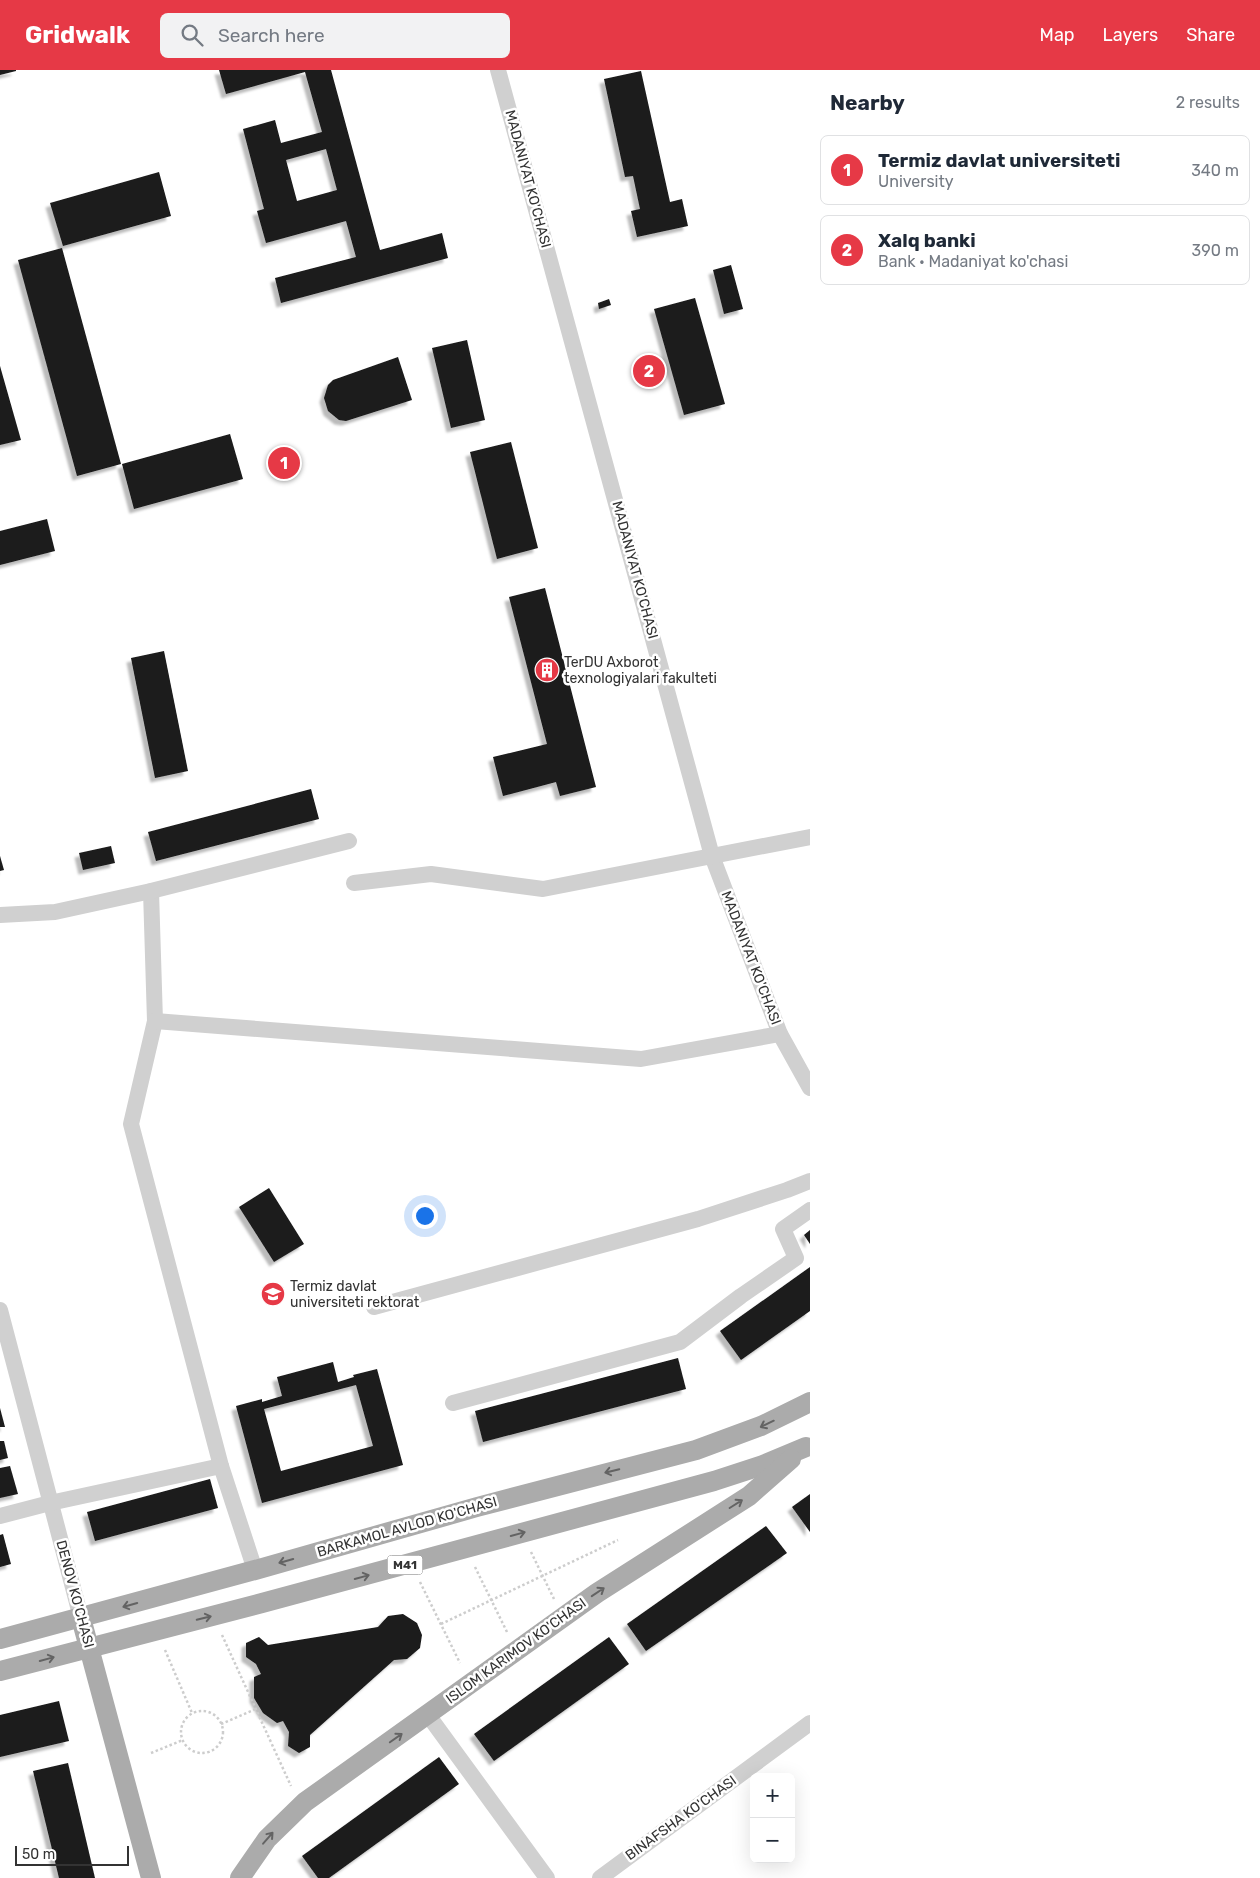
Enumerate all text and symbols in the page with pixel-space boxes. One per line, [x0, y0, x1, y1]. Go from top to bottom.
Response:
search box [160, 13, 510, 58]
text: Gridwalk [25, 21, 130, 49]
icon: search [178, 21, 206, 49]
text: Search here [218, 24, 325, 47]
text: Map [1040, 24, 1075, 46]
text: Layers [1103, 24, 1158, 46]
text: Share [1186, 24, 1235, 46]
text: Nearby [830, 90, 905, 115]
text: 2 results [1176, 93, 1240, 112]
street label: MADANIYAT KO'CHASI [501, 108, 555, 250]
text: Termiz davlat universiteti [878, 149, 1120, 172]
text: 1 [843, 161, 851, 180]
text: 340 m [1191, 161, 1239, 180]
text: University [878, 172, 954, 191]
text: Xalq banki [878, 229, 976, 252]
text: 2 [842, 241, 852, 260]
text: 390 m [1192, 241, 1239, 260]
text: Bank · Madaniyat ko'chasi [878, 252, 1068, 271]
pin: 2 [633, 352, 665, 390]
pin: 1 [268, 444, 300, 482]
street label: MADANIYAT KO'CHASI [608, 499, 662, 641]
place label: TerDU Axborot texnologiyalari fakulteti [564, 654, 717, 687]
building icon: TerDU Axborot texnologiyalari fakulteti [534, 657, 560, 683]
street label: MADANIYAT KO'CHASI [718, 889, 784, 1027]
your location [412, 1203, 438, 1229]
place label: Termiz davlat universiteti rektorat [290, 1278, 420, 1311]
school or university icon: Termiz davlat universiteti rektorat [260, 1281, 286, 1307]
one-way arrow [759, 1419, 774, 1429]
one-way arrow [604, 1467, 620, 1476]
street label: BARKAMOL AVLOD KO'CHASI [315, 1493, 499, 1561]
one-way arrow [728, 1499, 742, 1509]
one-way arrow [510, 1529, 526, 1539]
street label: DENOV KO'CHASI [52, 1538, 98, 1650]
one-way arrow [279, 1556, 295, 1566]
road number: M41 [388, 1556, 422, 1574]
one-way arrow [353, 1571, 369, 1581]
one-way arrow [591, 1587, 605, 1597]
street label: ISLOM KARIMOV KO'CHASI [443, 1594, 589, 1708]
one-way arrow [122, 1600, 138, 1610]
one-way arrow [196, 1613, 212, 1622]
one-way arrow [39, 1654, 55, 1663]
one-way arrow [389, 1733, 403, 1743]
street label: BINAFSHA KO'CHASI [622, 1772, 740, 1864]
map controls [750, 1773, 795, 1863]
button: + [750, 1773, 795, 1818]
button: − [750, 1818, 795, 1863]
one-way arrow [263, 1832, 274, 1845]
scale bar [15, 1843, 129, 1866]
text: 50 m [22, 1846, 55, 1863]

